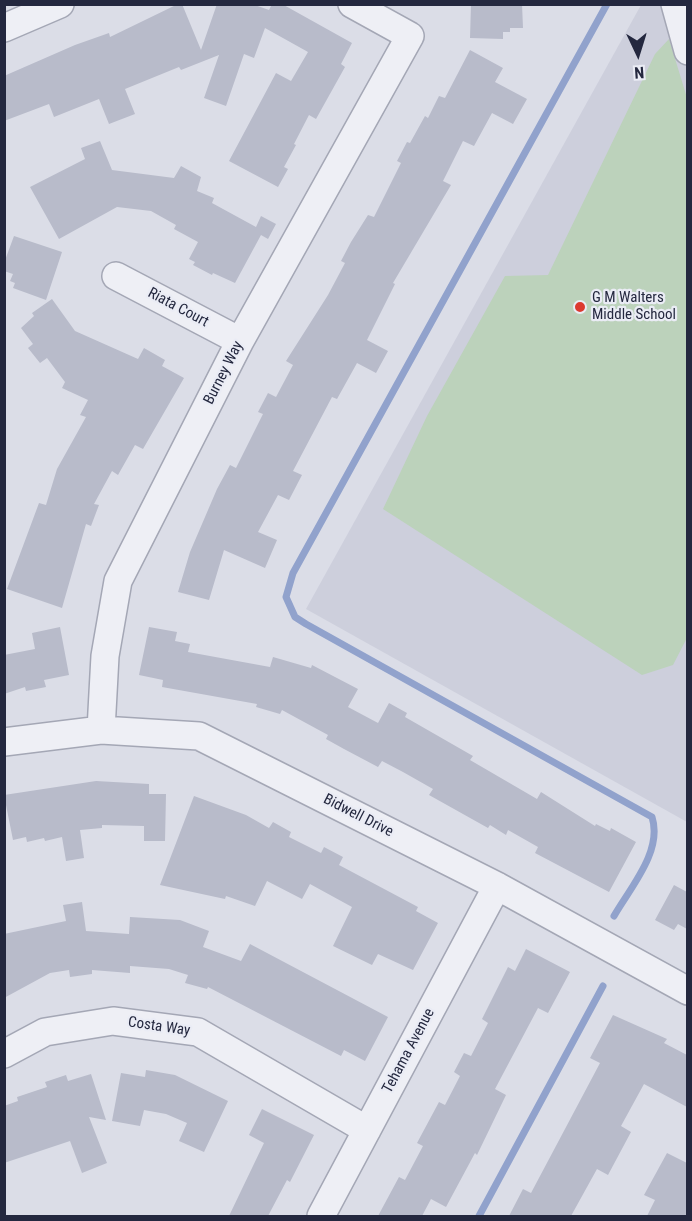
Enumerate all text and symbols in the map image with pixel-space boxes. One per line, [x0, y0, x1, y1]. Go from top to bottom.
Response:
north arrow [608, 24, 668, 84]
text: N [634, 63, 645, 82]
street label: Riata Court [144, 284, 212, 332]
place label: G M Walters Middle School [592, 289, 676, 324]
marker: G M Walters Middle School [573, 300, 587, 314]
street label: Burney Way [200, 338, 248, 408]
street label: Bidwell Drive [320, 791, 396, 841]
street label: Tehama Avenue [379, 1005, 439, 1097]
street label: Costa Way [127, 1014, 191, 1040]

